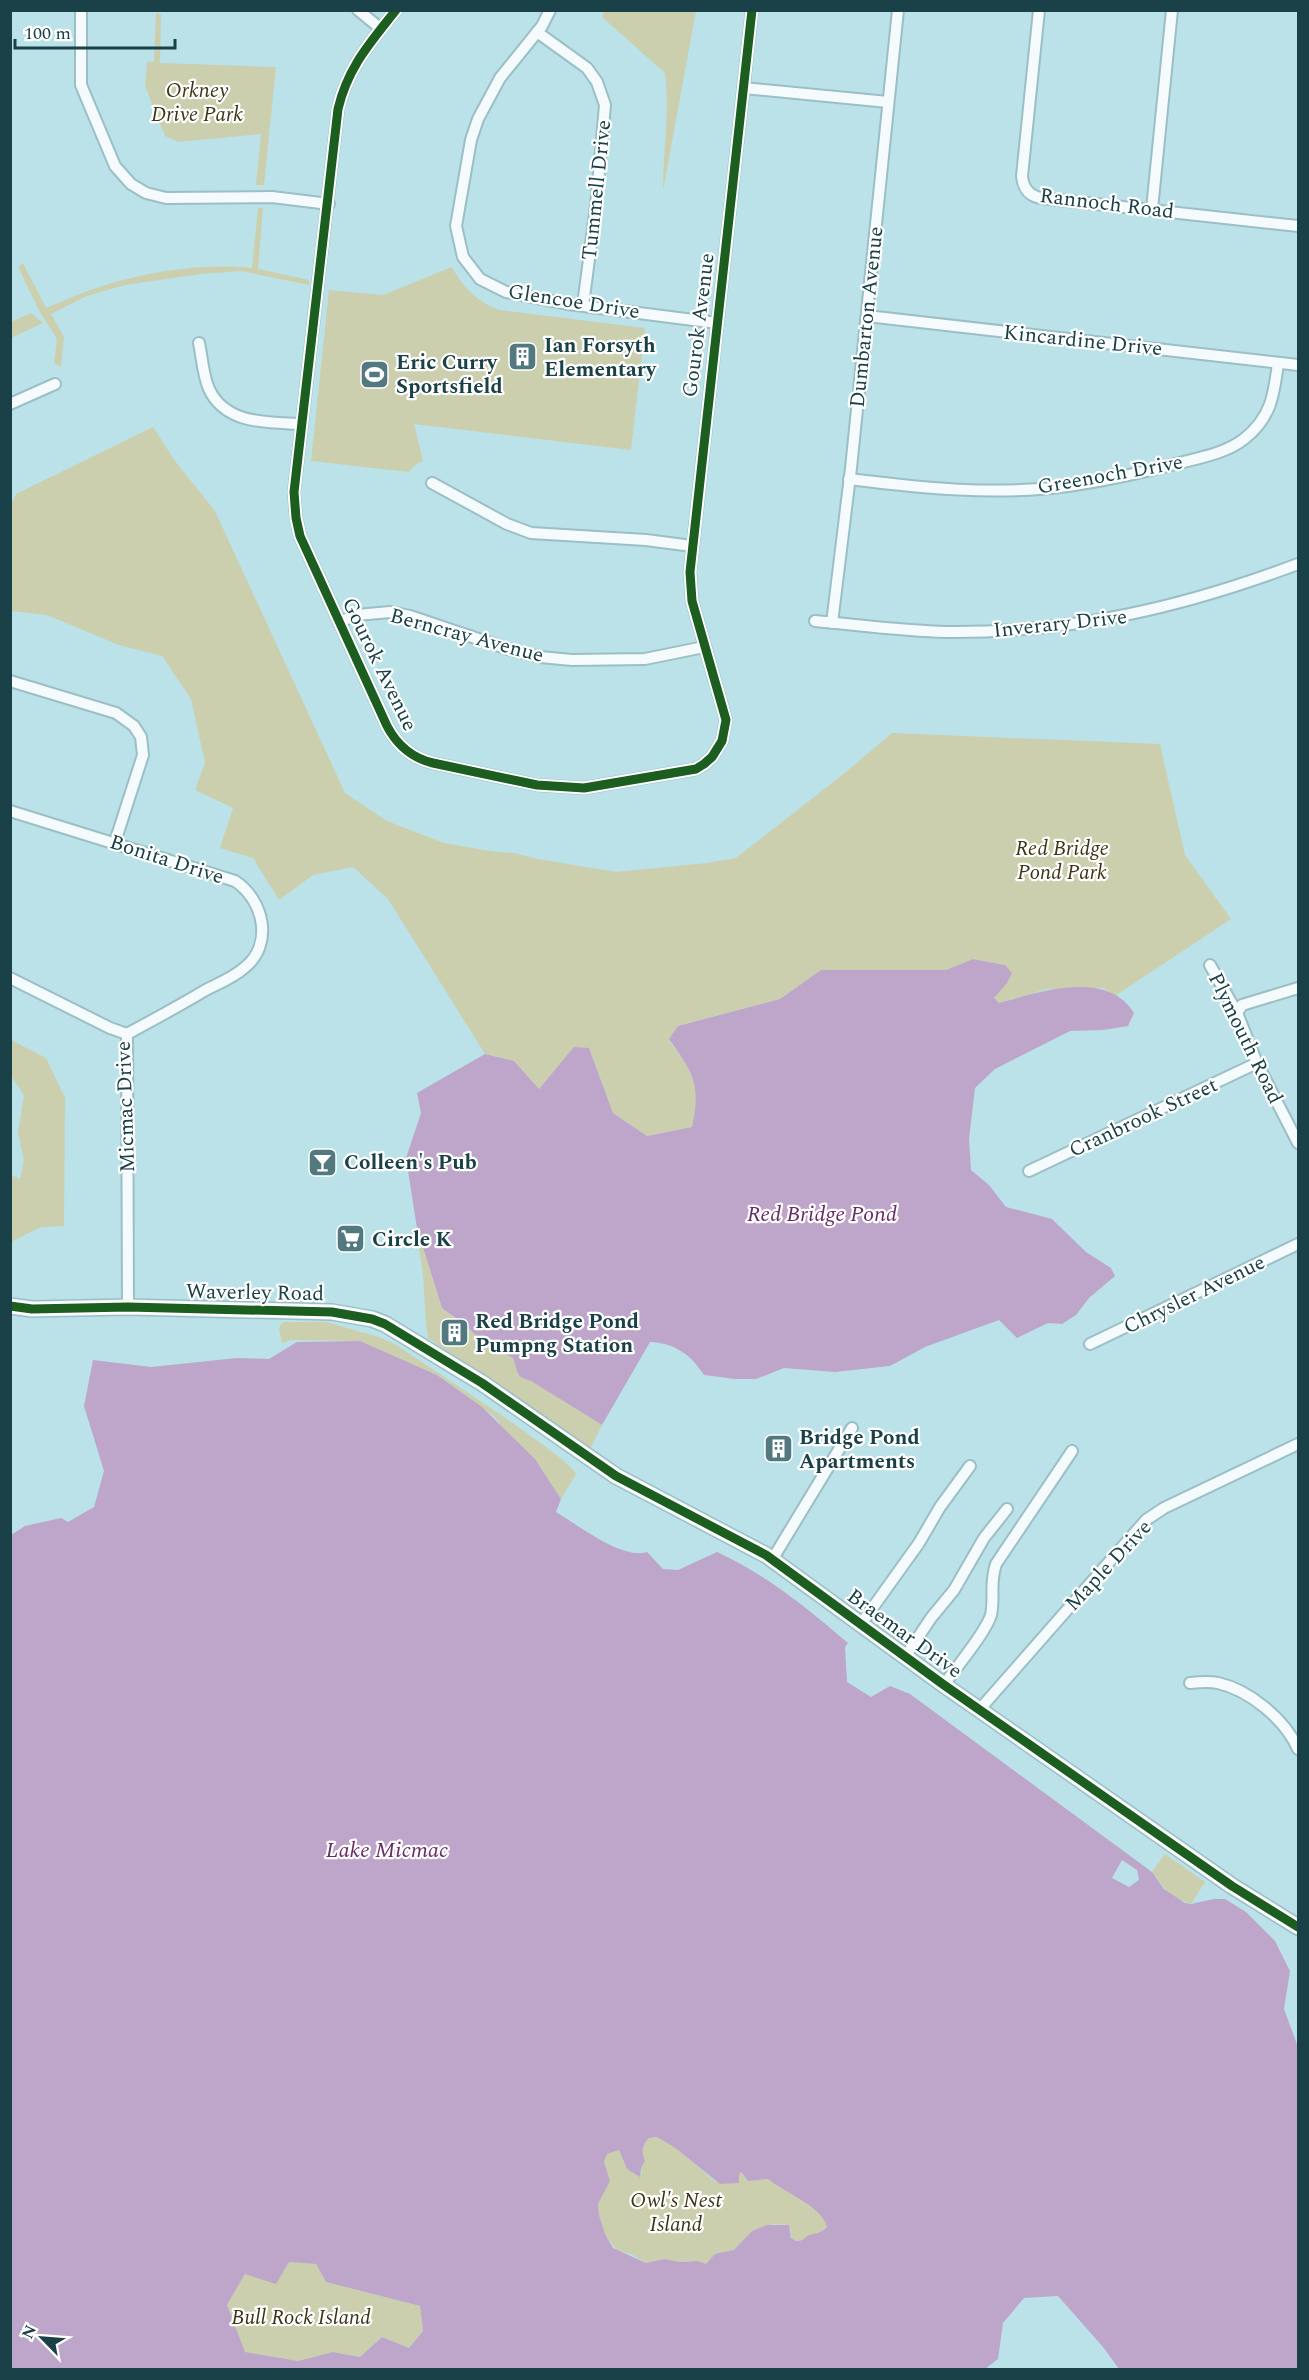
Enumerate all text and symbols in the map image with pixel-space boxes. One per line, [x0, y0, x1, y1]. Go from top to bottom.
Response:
scale bar [15, 12, 176, 50]
text: 100 m [24, 20, 71, 47]
park label: Orkney Drive Park [151, 75, 243, 131]
street label: Tummell Drive [574, 118, 620, 262]
street label: Rannoch Road [1038, 180, 1176, 228]
street label: Dumbarton Avenue [842, 225, 892, 409]
street label: Gourok Avenue [674, 251, 724, 399]
street label: Glencoe Drive [506, 276, 642, 328]
street label: Kincardine Drive [1002, 317, 1164, 365]
place label: Ian Forsyth Elementary [544, 330, 657, 386]
building icon: Ian Forsyth Elementary [507, 341, 539, 373]
place label: Eric Curry Sportsfield [396, 347, 503, 403]
sports icon: Eric Curry Sportsfield [359, 358, 391, 390]
street label: Greenoch Drive [1035, 446, 1186, 504]
street label: Gourok Avenue [333, 592, 425, 737]
street label: Berncray Avenue [386, 600, 547, 672]
street label: Inverary Drive [992, 601, 1129, 647]
street label: Bonita Drive [105, 826, 228, 893]
park label: Red Bridge Pond Park [1015, 833, 1109, 889]
street label: Plymouth Road [1199, 967, 1291, 1110]
street label: Micmac Drive [108, 1041, 144, 1173]
street label: Cranbrook Street [1064, 1069, 1223, 1166]
bar icon: Colleen's Pub [307, 1146, 339, 1178]
place label: Colleen's Pub [344, 1147, 477, 1179]
water label: Red Bridge Pond [747, 1198, 897, 1231]
supermarket icon: Circle K [335, 1223, 367, 1255]
place label: Circle K [372, 1224, 452, 1256]
street label: Chrysler Avenue [1118, 1247, 1271, 1343]
street label: Waverley Road [186, 1276, 324, 1310]
place label: Red Bridge Pond Pumpng Station [475, 1306, 639, 1362]
building icon: Red Bridge Pond Pumpng Station [438, 1317, 470, 1349]
place label: Bridge Pond Apartments [799, 1422, 920, 1478]
building icon: Bridge Pond Apartments [762, 1433, 794, 1465]
street label: Maple Drive [1058, 1513, 1160, 1619]
street label: Braemar Drive [840, 1581, 969, 1687]
water label: Lake Micmac [326, 1834, 448, 1867]
park label: Owl's Nest Island [630, 2185, 722, 2241]
park label: Bull Rock Island [231, 2302, 371, 2334]
north arrow [12, 2308, 72, 2368]
text: N [16, 2321, 43, 2343]

